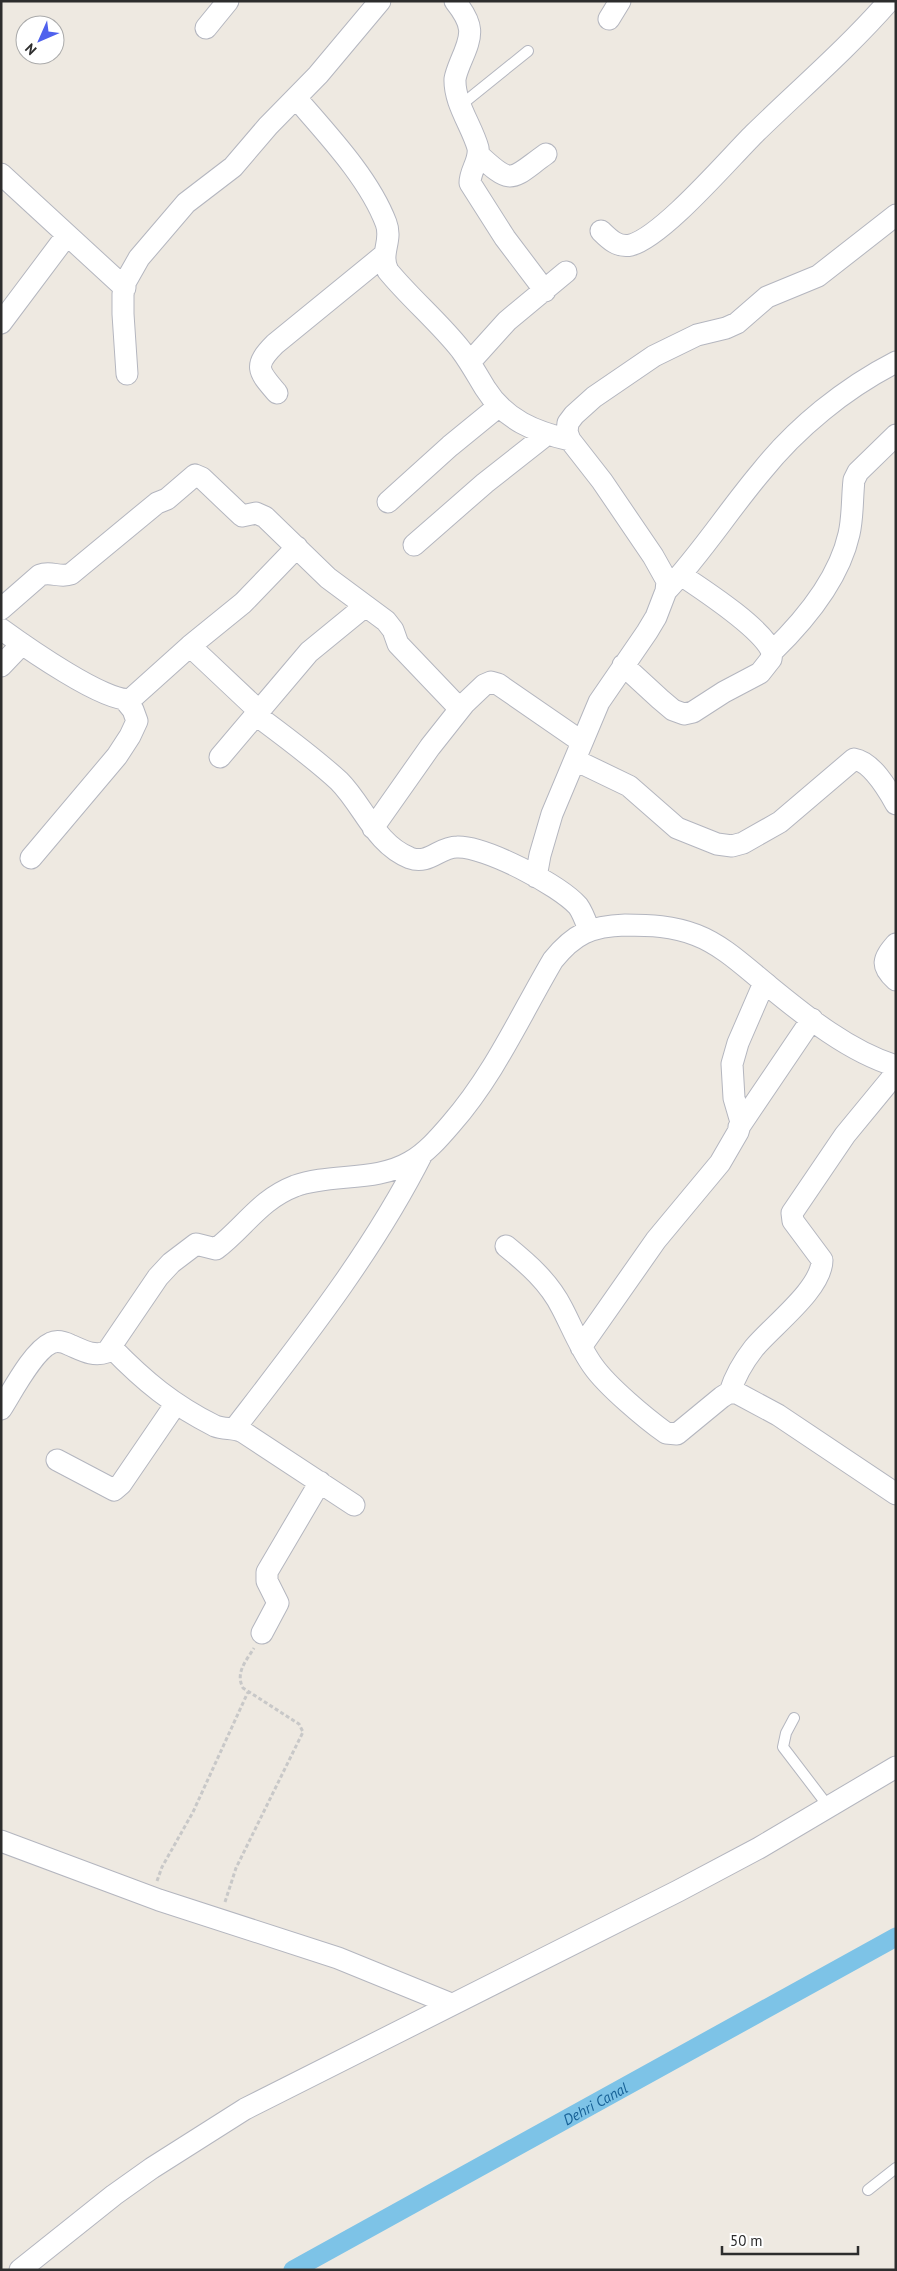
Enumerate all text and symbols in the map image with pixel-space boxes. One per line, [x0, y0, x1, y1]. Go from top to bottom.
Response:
north arrow [15, 15, 65, 65]
text: N [21, 40, 40, 59]
water label: Dehri Canal [559, 2078, 631, 2129]
scale bar [722, 2224, 858, 2256]
text: 50 m [730, 2231, 763, 2250]

